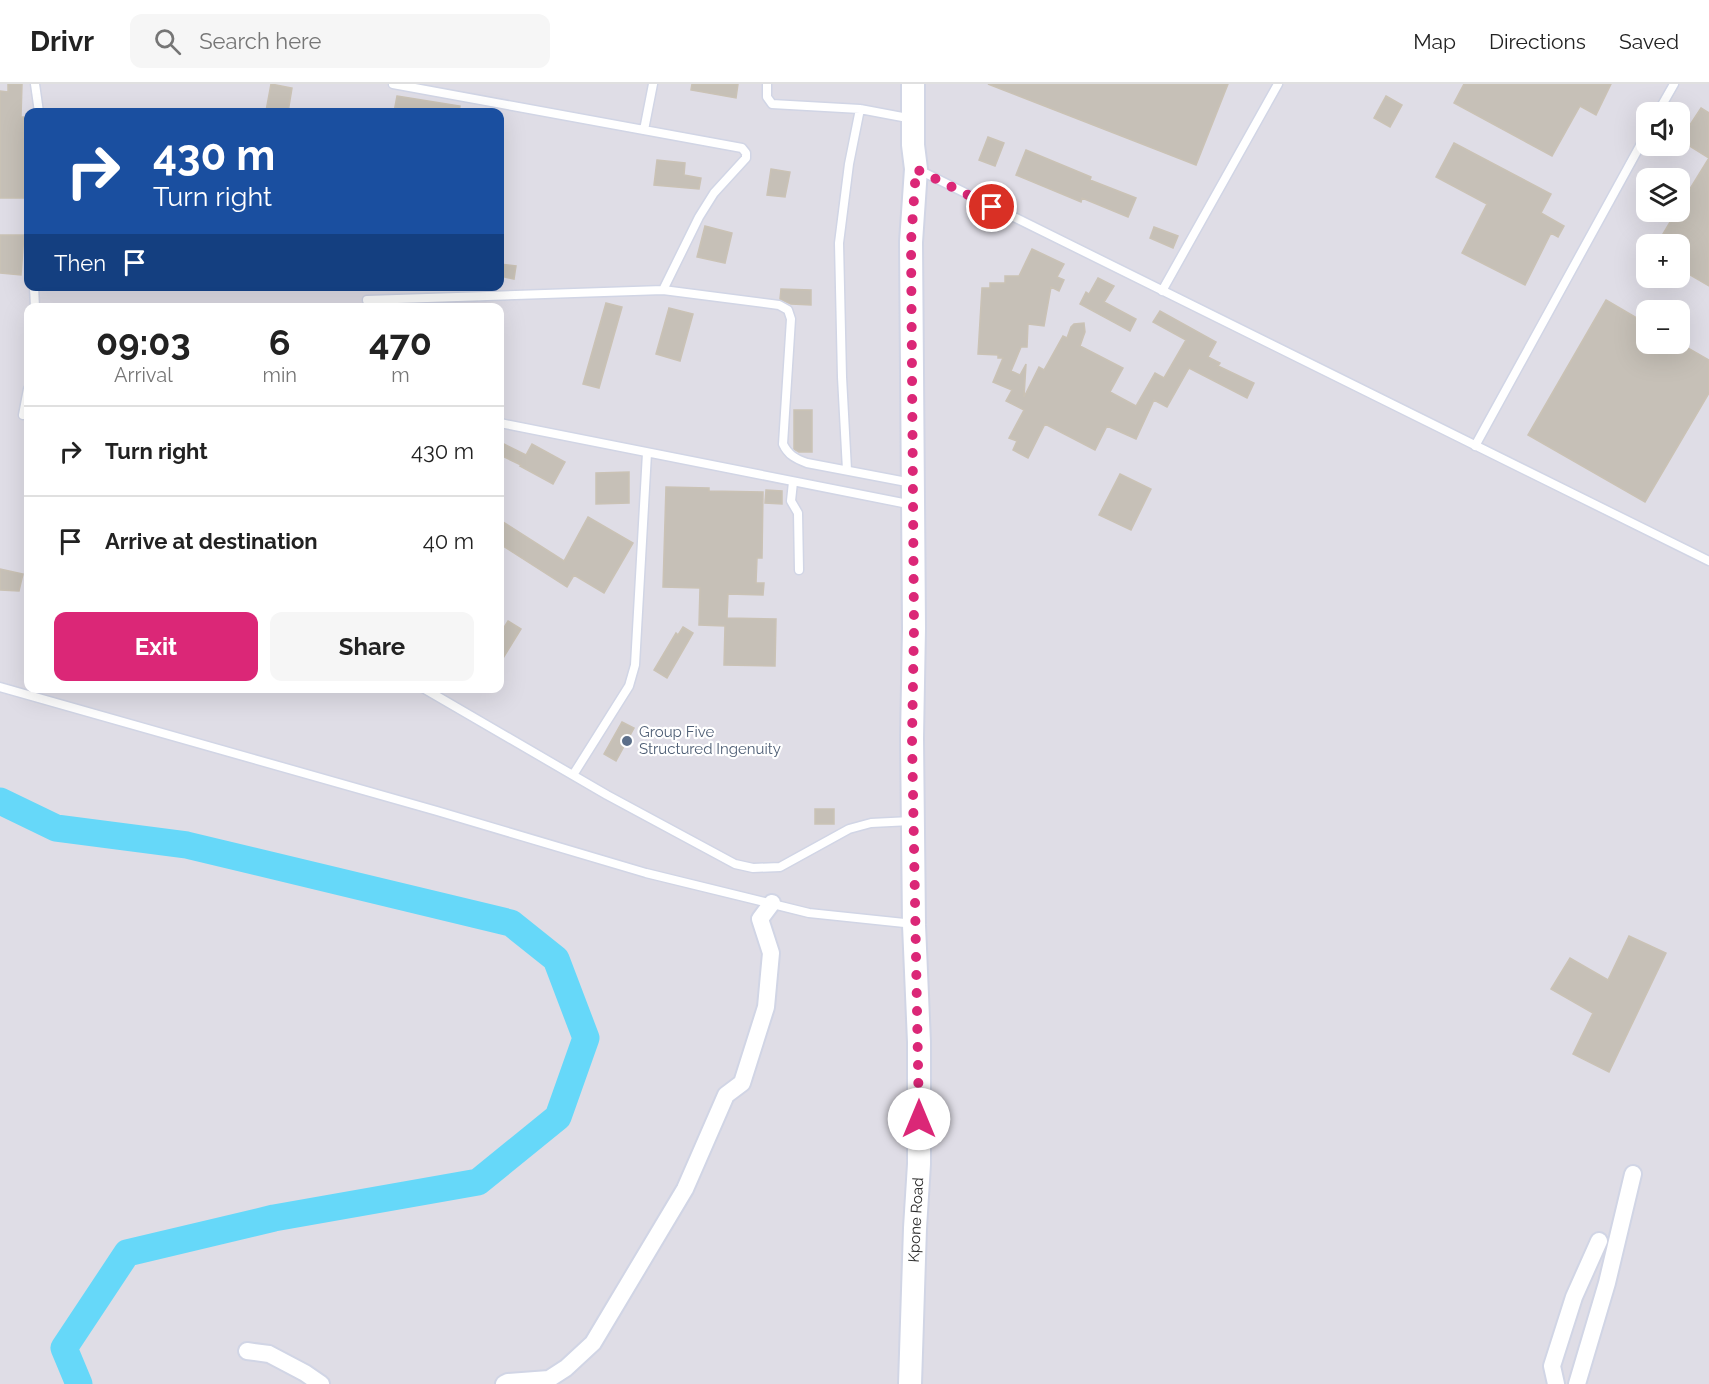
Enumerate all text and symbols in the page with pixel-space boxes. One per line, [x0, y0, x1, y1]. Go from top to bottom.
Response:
search box [130, 14, 550, 68]
text: Drivr [30, 25, 94, 58]
icon: search [151, 25, 184, 58]
text: Search here [199, 28, 321, 54]
text: Map [1413, 29, 1456, 54]
text: Directions [1489, 29, 1586, 54]
text: Saved [1619, 29, 1679, 54]
map controls [1636, 102, 1690, 354]
button: sound [1636, 102, 1690, 156]
text: 430 m [153, 131, 275, 180]
icon: right [54, 132, 132, 210]
button: layers [1636, 168, 1690, 222]
text: Turn right [153, 181, 272, 212]
pin [966, 181, 1017, 232]
icon: arrive [975, 190, 1008, 223]
button: + [1636, 234, 1690, 288]
icon: arrive [118, 246, 151, 279]
text: Then [54, 250, 106, 276]
button: − [1636, 300, 1690, 354]
text: 09:03 [96, 321, 190, 363]
text: 6 [269, 321, 291, 363]
text: 470 [369, 321, 432, 363]
text: Arrival [114, 363, 173, 387]
text: min [263, 363, 297, 387]
text: m [391, 363, 410, 387]
icon: right [54, 435, 87, 468]
text: Turn right [105, 438, 208, 464]
text: 430 m [411, 438, 474, 464]
icon: arrive [54, 525, 87, 558]
text: Arrive at destination [105, 528, 318, 554]
text: 40 m [423, 528, 474, 554]
button: Exit [54, 612, 258, 681]
button: Share [270, 612, 474, 681]
place label: Group Five Structured Ingenuity [639, 723, 781, 758]
marker: Group Five Structured Ingenuity [620, 734, 634, 748]
position arrow [887, 1087, 951, 1151]
street label: Kpone Road [905, 1177, 927, 1263]

